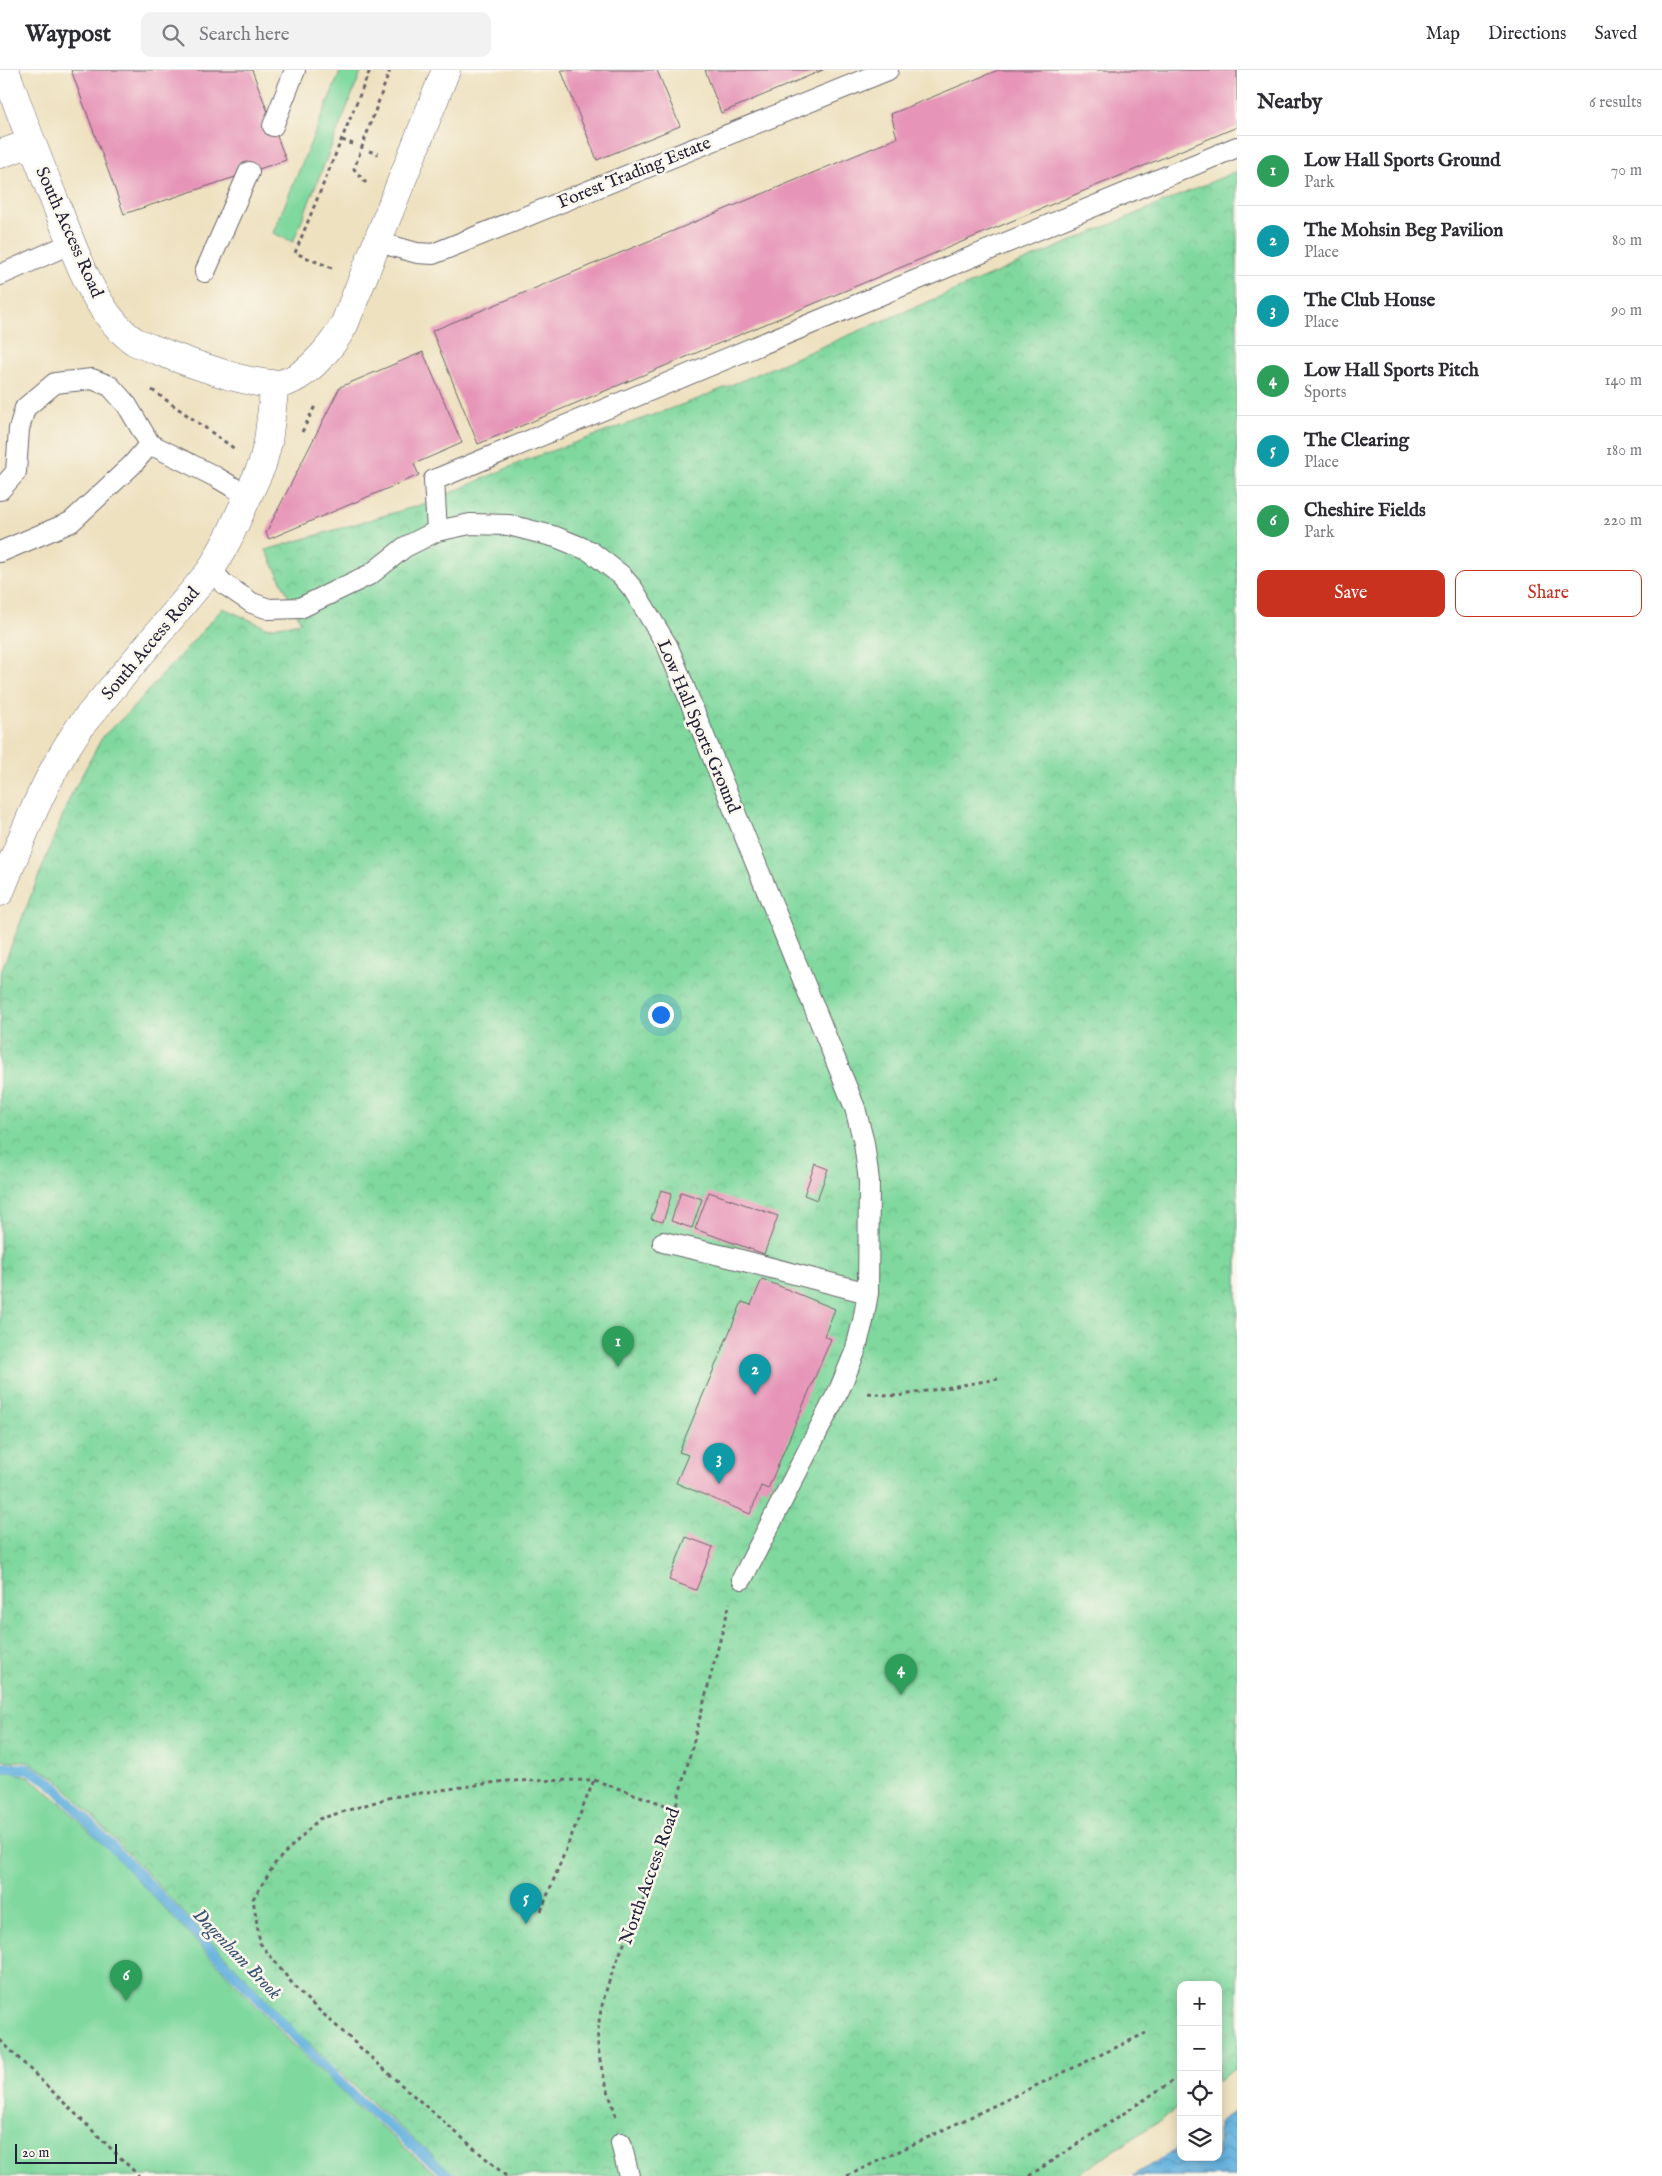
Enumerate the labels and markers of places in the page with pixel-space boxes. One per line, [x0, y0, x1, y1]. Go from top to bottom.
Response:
pin: 1 [602, 1326, 634, 1367]
pin: 2 [739, 1354, 771, 1395]
pin: 3 [703, 1443, 735, 1484]
pin: 4 [885, 1654, 917, 1695]
pin: 5 [510, 1883, 542, 1924]
pin: 6 [110, 1960, 142, 2001]

